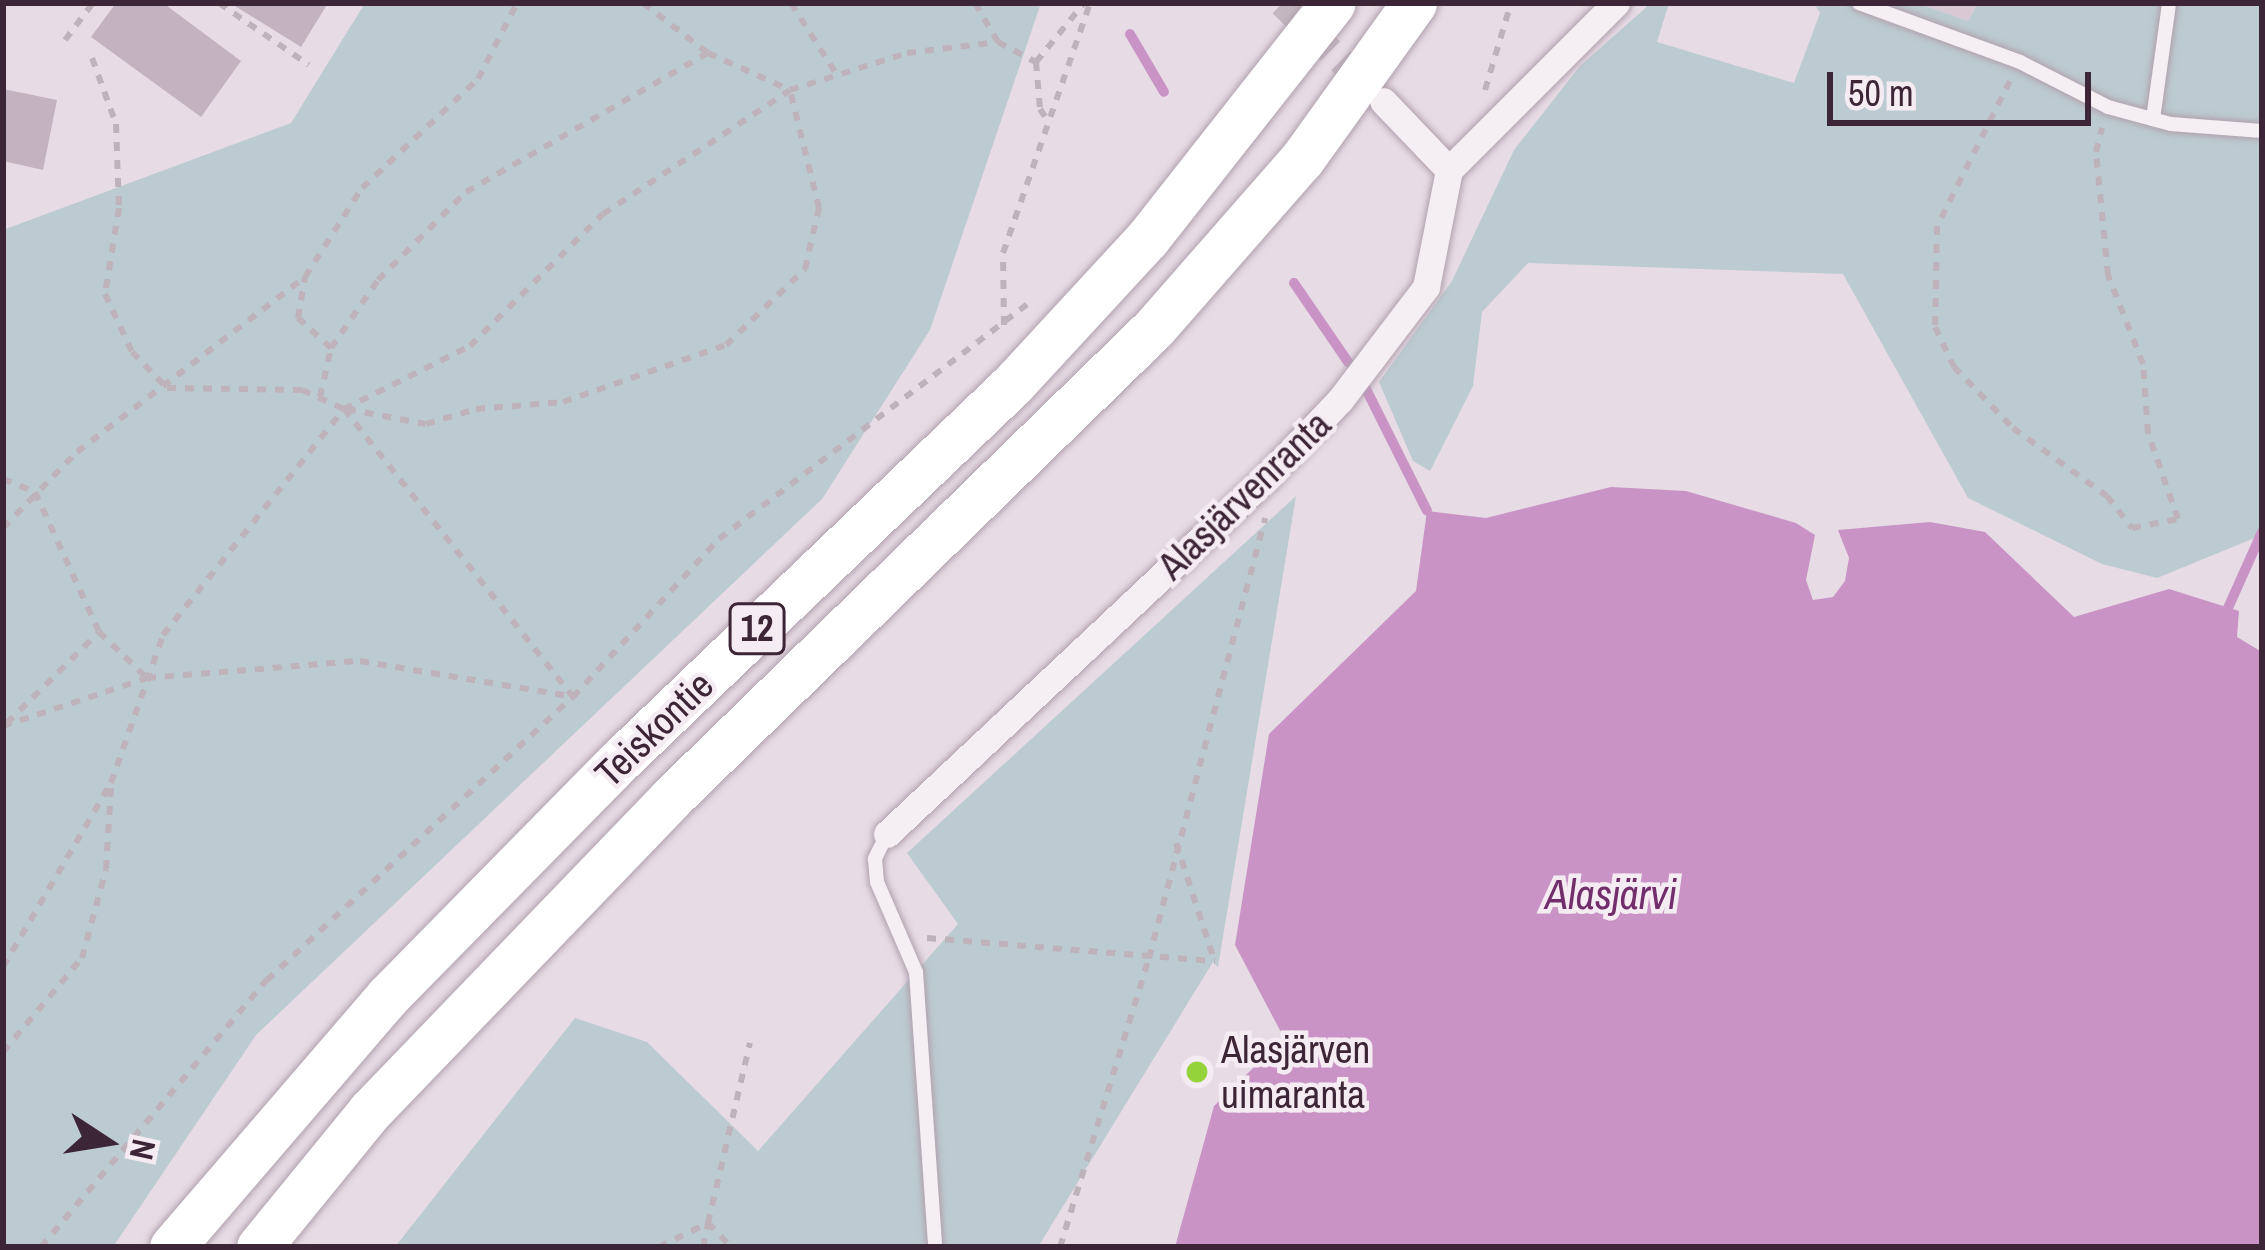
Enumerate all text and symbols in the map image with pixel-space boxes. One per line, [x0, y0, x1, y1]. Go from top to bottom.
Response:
scale bar [1833, 48, 2097, 122]
text: 50 m [1848, 69, 1914, 117]
street label: Alasjärvenranta [1148, 401, 1340, 589]
road number: 12 [727, 599, 787, 659]
street label: Teiskontie [585, 662, 723, 796]
water label: Alasjärvi [1545, 869, 1677, 919]
place label: Alasjärven uimaranta [1221, 1027, 1370, 1118]
marker: Alasjärven uimaranta [1184, 1059, 1210, 1085]
north arrow [48, 1082, 168, 1202]
text: N [120, 1135, 167, 1164]

